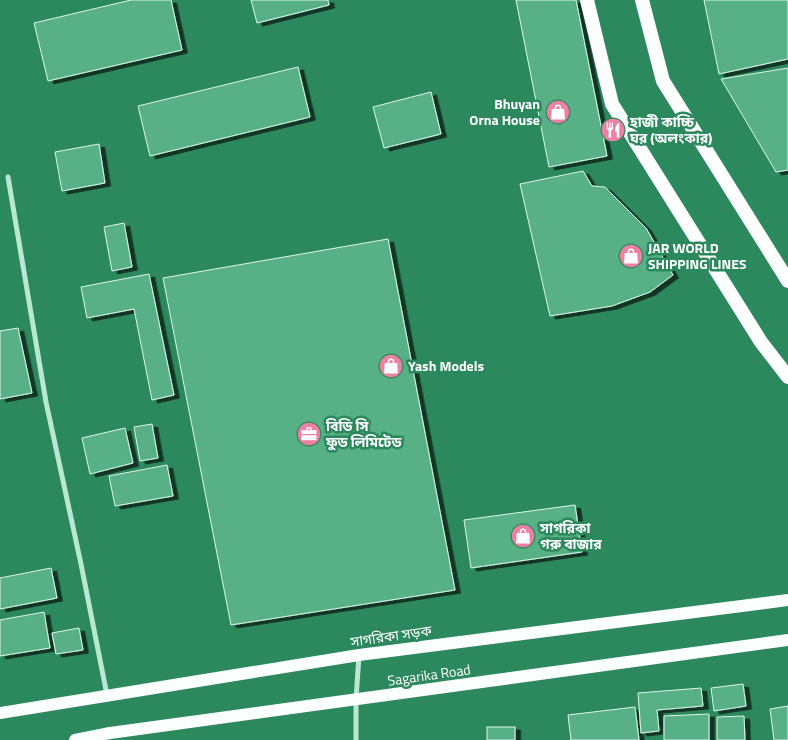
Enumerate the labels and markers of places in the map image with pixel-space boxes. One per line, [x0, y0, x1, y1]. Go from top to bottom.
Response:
place label: Bhuyan Orna House [469, 93, 540, 130]
shop icon: Bhuyan Orna House [545, 99, 571, 125]
place label: হাজী কাচ্চি ঘর (অলংকার) [629, 111, 712, 148]
restaurant icon: হাজী কাচ্চি ঘর (অলংকার) [600, 117, 626, 143]
place label: JAR WORLD SHIPPING LINES [648, 237, 747, 274]
shop icon: JAR WORLD SHIPPING LINES [618, 243, 644, 269]
shop icon: Yash Models [378, 353, 404, 379]
place label: Yash Models [408, 355, 484, 376]
place label: বিডি সি ফুড লিমিটেড [325, 415, 402, 452]
office icon: বিডি সি ফুড লিমিটেড [296, 421, 322, 447]
place label: সাগরিকা গরু বাজার [539, 517, 602, 554]
shop icon: সাগরিকা গরু বাজার [510, 523, 536, 549]

